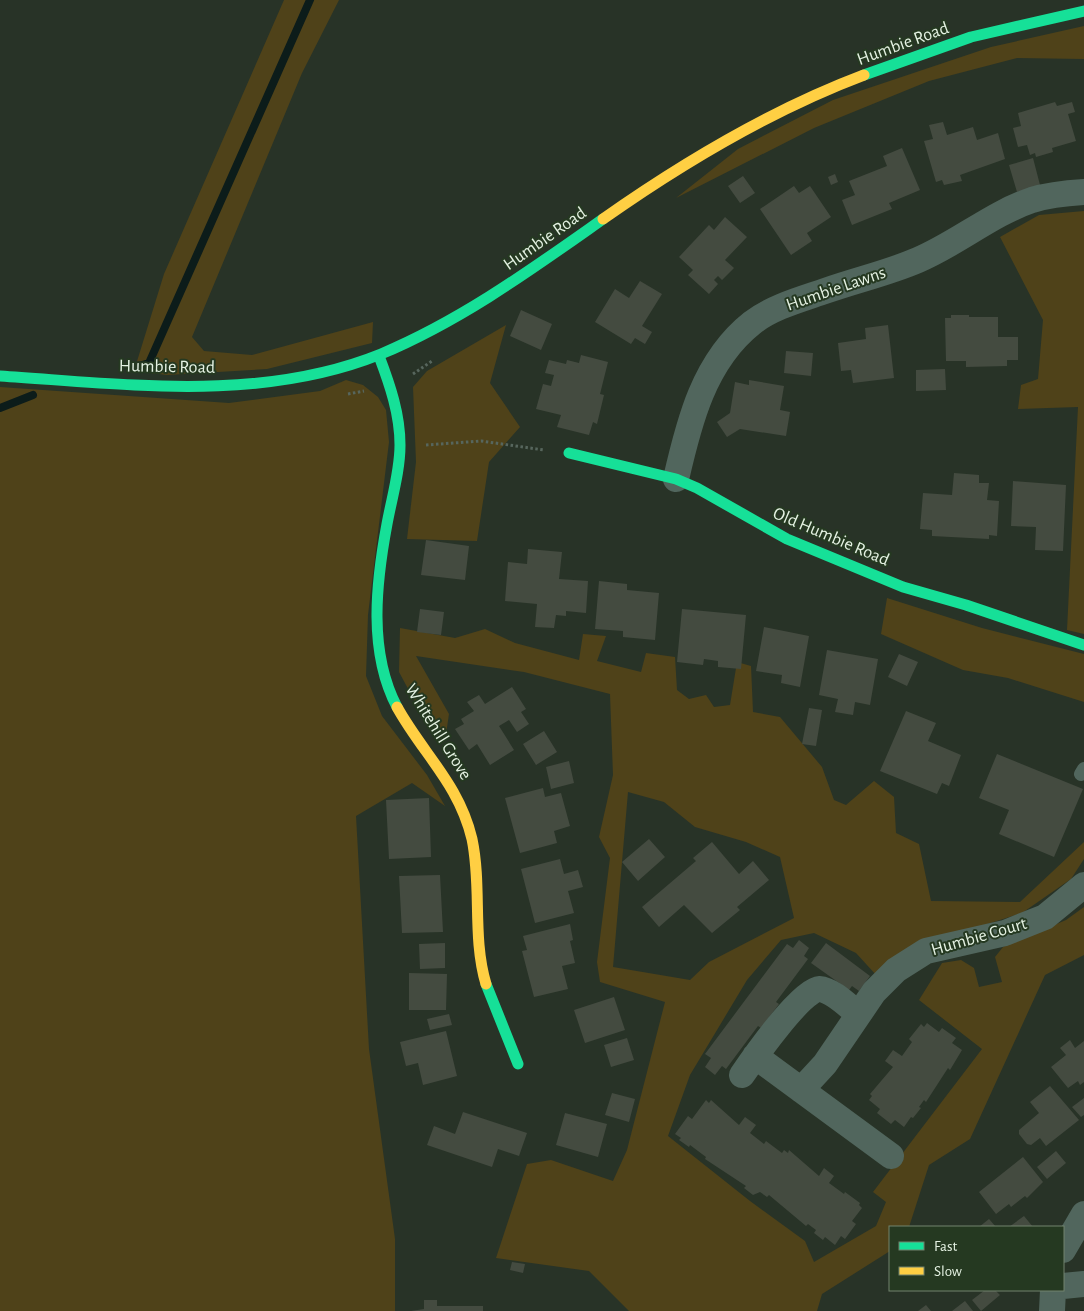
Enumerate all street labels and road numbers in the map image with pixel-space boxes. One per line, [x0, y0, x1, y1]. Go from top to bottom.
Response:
street label: Humbie Road [855, 19, 951, 69]
street label: Humbie Road [500, 204, 590, 274]
street label: Humbie Lawns [784, 264, 888, 314]
street label: Humbie Road [119, 357, 215, 377]
street label: Old Humbie Road [770, 504, 892, 570]
street label: Whitehill Grove [401, 681, 475, 783]
street label: Humbie Court [929, 915, 1029, 959]

